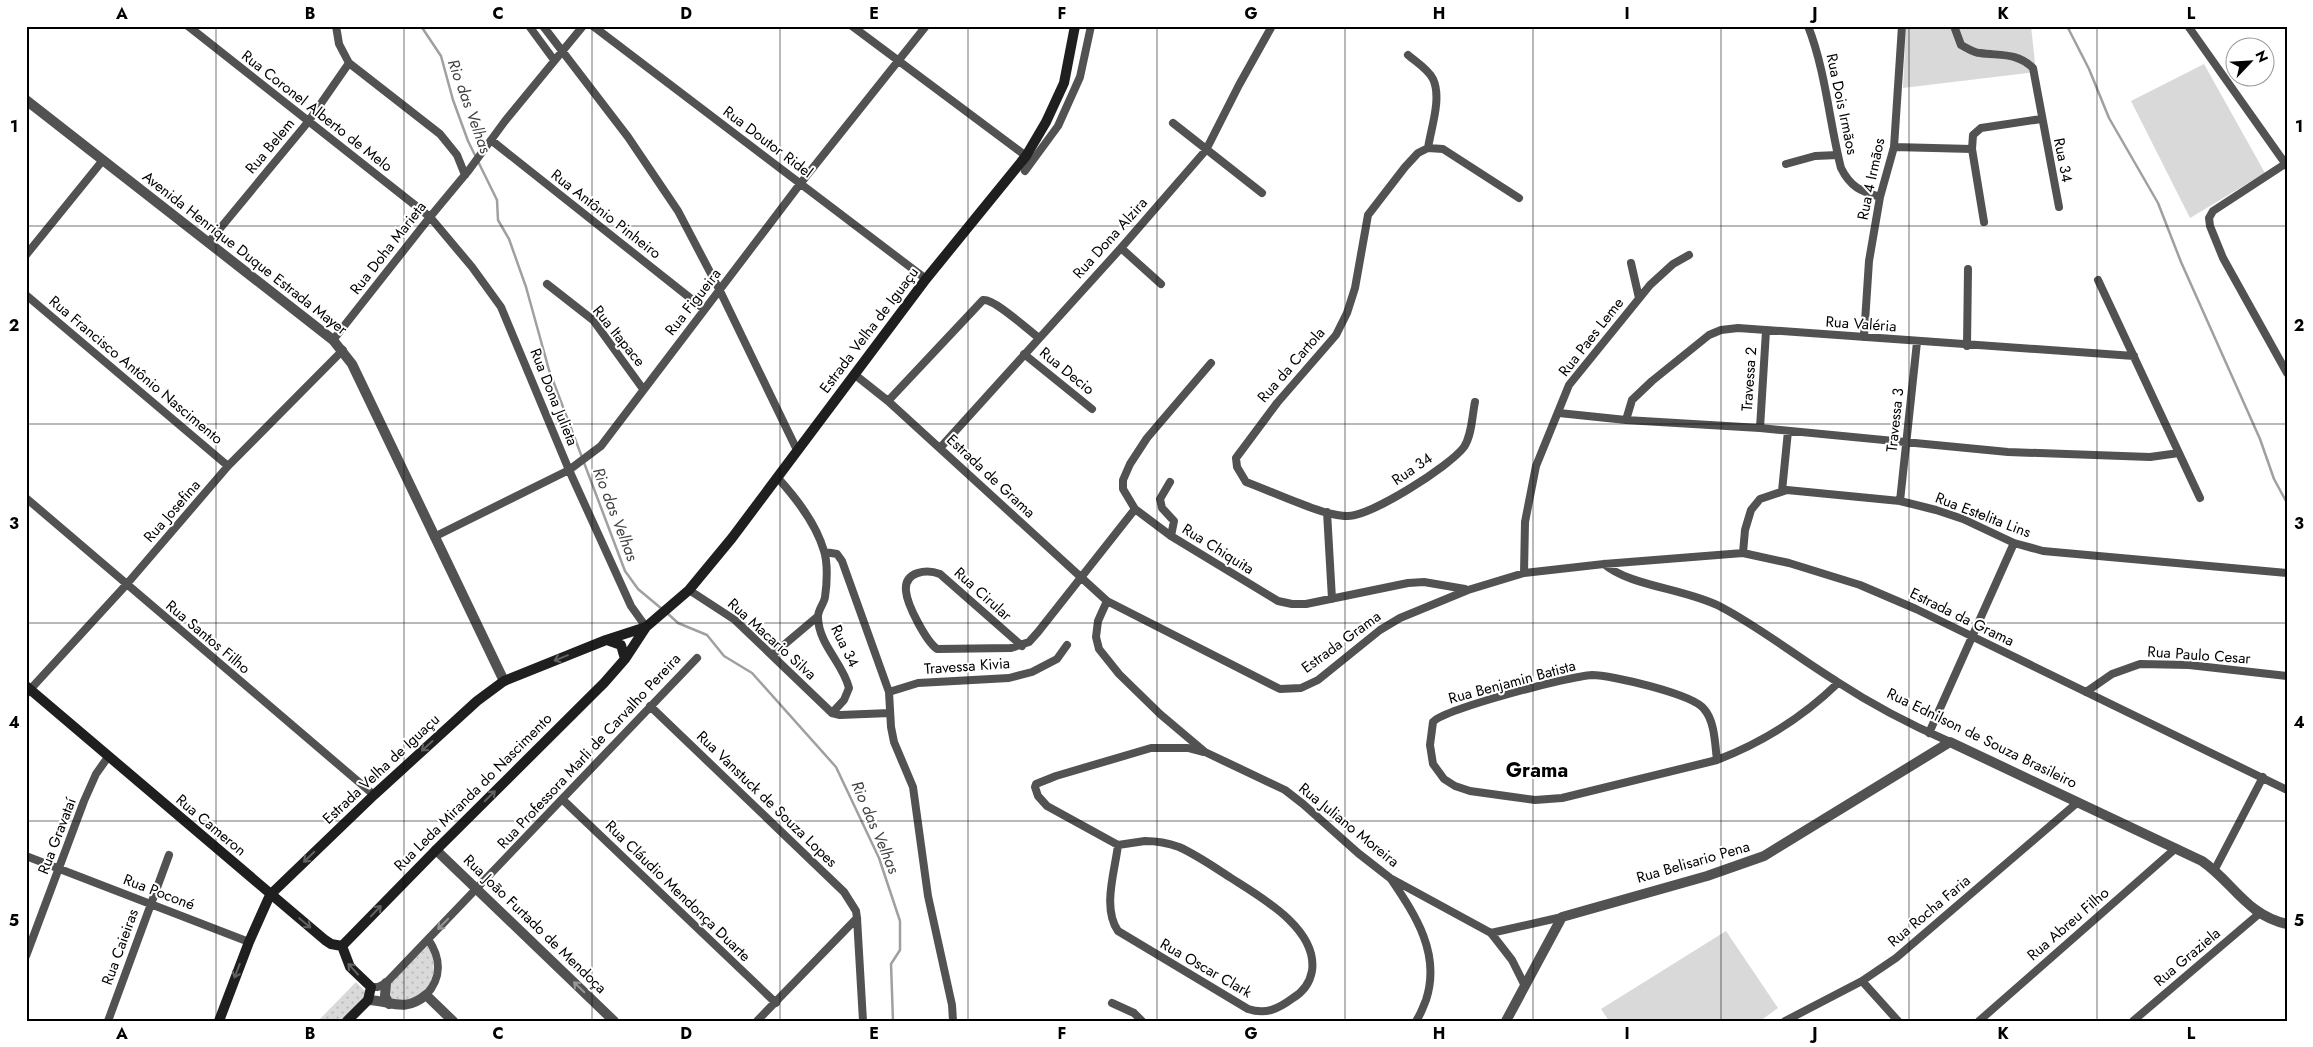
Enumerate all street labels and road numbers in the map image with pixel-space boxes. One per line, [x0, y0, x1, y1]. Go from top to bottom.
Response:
street label: Rua Coronel Alberto de Melo [237, 45, 397, 177]
street label: Rua Dois Irmãos [1821, 51, 1863, 157]
street label: Rua Doutor Ridel [718, 101, 818, 183]
street label: Rua Belem [240, 113, 300, 179]
street label: Rua 4 Irmãos [1852, 136, 1890, 222]
street label: Rua 34 [2048, 136, 2078, 184]
street label: Rua Antônio Pinheiro [546, 164, 666, 264]
street label: Avenida Henrique Duque Estrada Mayer [138, 166, 353, 341]
street label: Rua Dona Alzira [1068, 193, 1152, 283]
street label: Rua Doha Marieta [345, 197, 431, 299]
street label: Estrada Velha de Iguaçu [814, 262, 924, 398]
street label: Rua Figueira [660, 264, 726, 340]
street label: Rua Francisco Antônio Nascimento [44, 290, 228, 450]
street label: Rua Paes Leme [1553, 293, 1629, 381]
street label: Rua Itapace [587, 301, 651, 372]
street label: Rua Valéria [1825, 311, 1897, 337]
street label: Rua da Cartola [1252, 323, 1330, 407]
street label: Rua Decio [1035, 342, 1099, 400]
street label: Rua Dona Julieta [524, 345, 584, 449]
street label: Travessa 2 [1736, 346, 1762, 412]
street label: Travessa 3 [1881, 387, 1909, 453]
street label: Estrada de Grama [942, 429, 1040, 523]
street label: Rua 34 [1387, 447, 1437, 491]
street label: Rua Josefina [138, 475, 206, 547]
street label: Rua Estelita Lins [1932, 487, 2034, 543]
street label: Rua Chiquita [1178, 518, 1258, 580]
street label: Rua Cirular [949, 562, 1017, 626]
street label: Estrada da Grama [1906, 582, 2018, 652]
street label: Rua Macario Silva [723, 593, 821, 685]
street label: Rua Santos Filho [161, 595, 255, 679]
street label: Estrada Grama [1297, 606, 1385, 678]
street label: Rua 34 [825, 621, 865, 671]
street label: Rua Paulo Cesar [2147, 640, 2252, 670]
street label: Rua Professora Marli de Carvalho Pereira [492, 648, 686, 854]
street label: Travessa Kivia [923, 652, 1011, 680]
street label: Rua Benjamin Batista [1446, 654, 1578, 710]
street label: Rua Ednilson de Souza Brasileiro [1883, 682, 2081, 794]
street label: Rua Leda Miranda do Nascimento [389, 708, 557, 876]
street label: Estrada Velha de Iguaçu [318, 709, 444, 829]
street label: Rua Vanstuck de Souza Lopes [692, 726, 842, 872]
street label: Rua Juliano Moreira [1294, 777, 1404, 873]
street label: Rua Cameron [171, 789, 251, 861]
street label: Rua Gravataí [32, 793, 82, 877]
street label: Rua Cláudio Mendonça Duarte [600, 815, 756, 967]
street label: Rua Belisario Pena [1634, 835, 1752, 889]
street label: Rua João Furtado de Mendoça [458, 850, 612, 998]
street label: Rua Poconé [120, 868, 198, 916]
street label: Rua Rocha Faria [1883, 870, 1975, 952]
street label: Rua Abreu Filho [2022, 882, 2114, 966]
street label: Rua Caieiras [96, 906, 144, 988]
street label: Rua Graziela [2149, 922, 2225, 992]
street label: Rua Oscar Clark [1156, 933, 1256, 1003]

